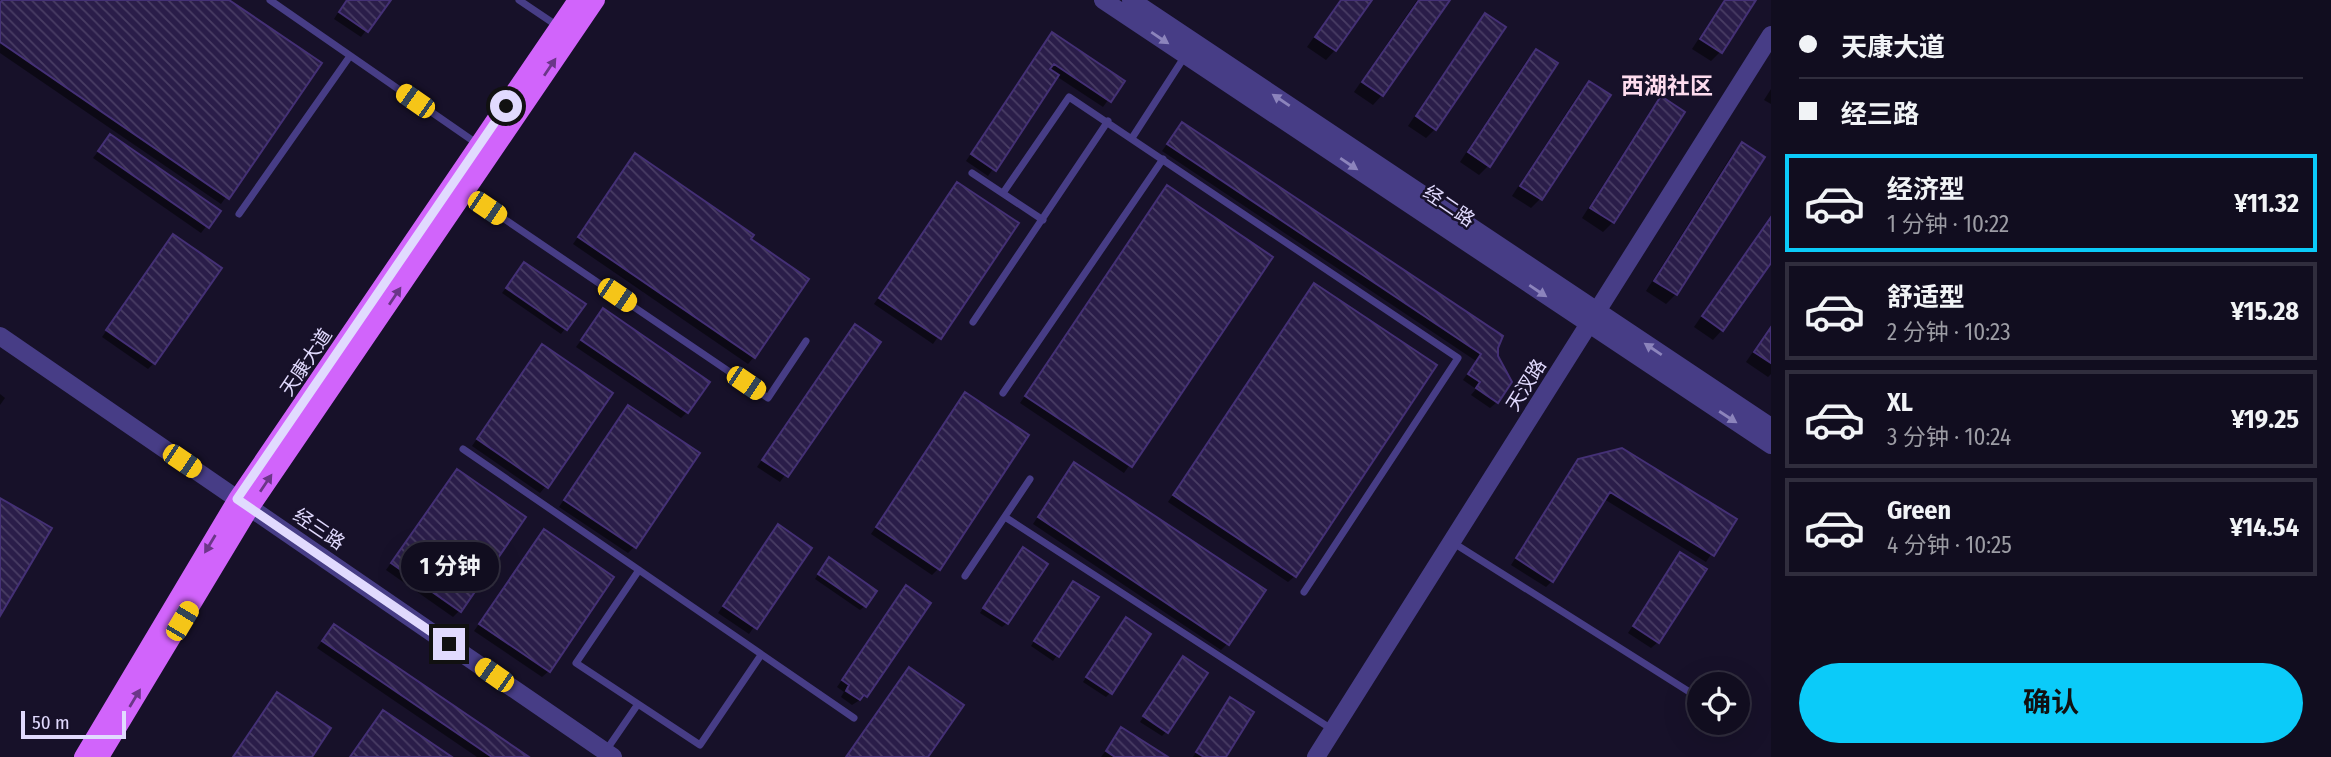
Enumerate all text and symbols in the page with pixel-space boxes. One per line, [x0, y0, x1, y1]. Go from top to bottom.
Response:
one-way arrow [1151, 31, 1169, 45]
text: 天康大道 [1841, 32, 1945, 63]
one-way arrow [544, 57, 557, 77]
district label: 西湖社区 [1621, 72, 1713, 100]
car [392, 80, 439, 122]
route start [490, 90, 522, 122]
one-way arrow [1271, 94, 1290, 107]
text: 经三路 [1841, 99, 1919, 130]
one-way arrow [1339, 158, 1359, 171]
icon: car [1803, 172, 1866, 235]
text: 经济型 [1887, 174, 1965, 205]
street label: 经二路 [1419, 181, 1479, 231]
car [464, 188, 511, 228]
text: ¥11.32 [2234, 188, 2299, 219]
text: 1 分钟 · 10:22 [1887, 210, 2009, 238]
car [594, 275, 641, 315]
icon: car [1803, 280, 1866, 343]
text: 舒适型 [1887, 282, 1965, 313]
one-way arrow [1529, 284, 1548, 297]
one-way arrow [388, 287, 402, 305]
text: ¥15.28 [2231, 296, 2299, 327]
text: 2 分钟 · 10:23 [1887, 318, 2011, 346]
street label: 天康大道 [275, 324, 337, 400]
one-way arrow [1644, 342, 1662, 356]
street label: 天汊路 [1501, 355, 1551, 415]
car [723, 363, 770, 403]
text: XL [1887, 387, 1913, 418]
icon: car [1803, 388, 1866, 451]
text: ¥19.25 [2231, 404, 2299, 435]
one-way arrow [1718, 410, 1738, 423]
text: 3 分钟 · 10:24 [1887, 423, 2011, 451]
car [159, 441, 206, 481]
one-way arrow [259, 474, 273, 492]
text: Green [1887, 495, 1951, 526]
icon: car [1803, 496, 1866, 559]
street label: 经三路 [289, 504, 349, 554]
text: ¥14.54 [2230, 512, 2299, 543]
text: 4 分钟 · 10:25 [1887, 531, 2012, 559]
one-way arrow [204, 535, 217, 554]
callout: 1 分钟 [400, 542, 498, 592]
text: 1 分钟 [420, 552, 480, 580]
car [163, 598, 202, 644]
route end [433, 628, 465, 660]
car [471, 654, 518, 696]
button: 确认 [1799, 663, 2303, 743]
map controls [1687, 672, 1750, 735]
button: locate [1687, 672, 1750, 735]
one-way arrow [129, 689, 142, 708]
scale bar [21, 708, 126, 740]
text: 50 m [32, 711, 70, 734]

